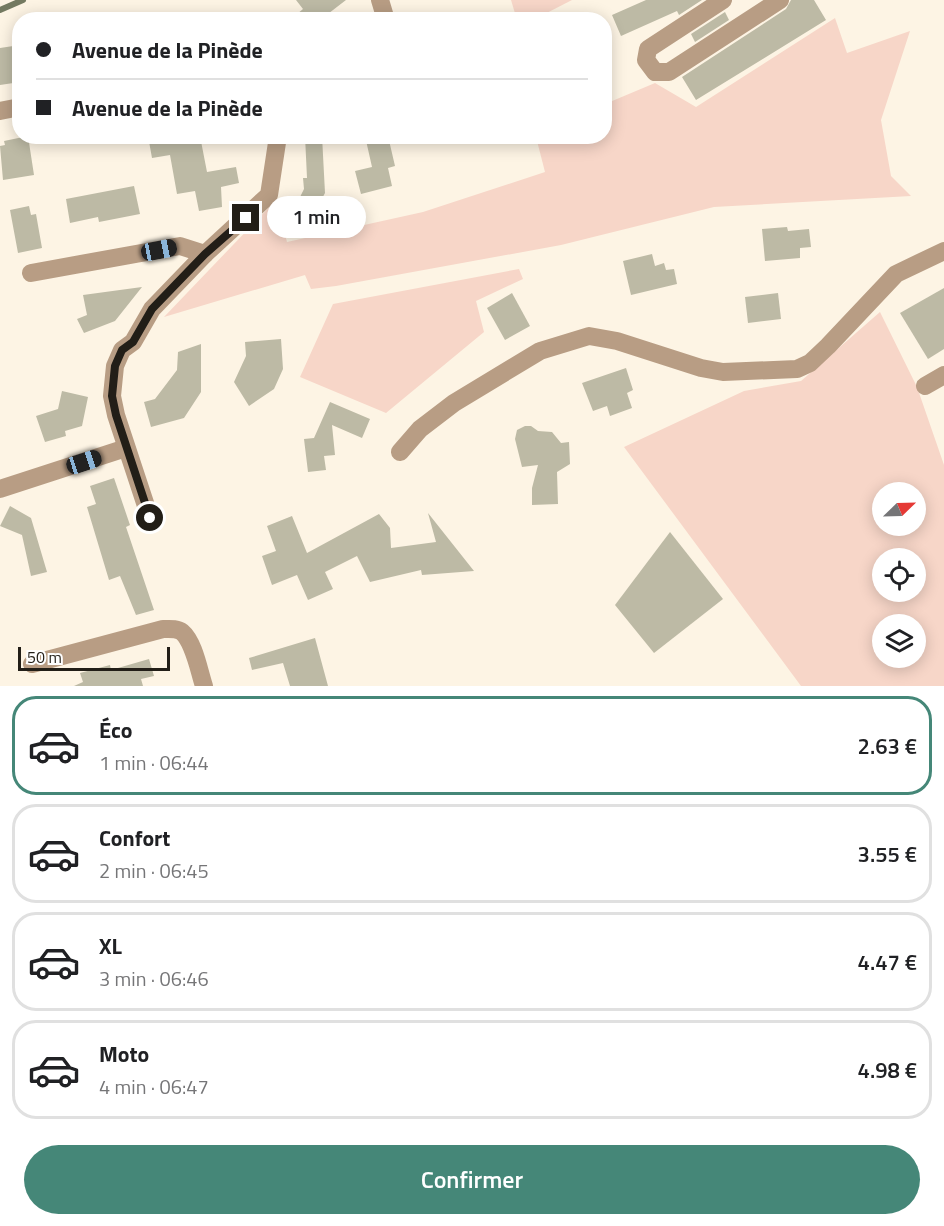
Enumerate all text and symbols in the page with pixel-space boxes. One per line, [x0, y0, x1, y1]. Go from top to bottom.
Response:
text: Avenue de la Pinède [72, 33, 263, 67]
text: Avenue de la Pinède [72, 91, 263, 125]
callout: 1 min [267, 197, 366, 239]
text: 1 min [292, 201, 341, 232]
route end [232, 204, 259, 231]
car [140, 238, 178, 262]
car [64, 448, 104, 476]
north arrow [872, 482, 926, 536]
map controls [872, 482, 926, 668]
route start [136, 504, 163, 531]
button: locate [872, 548, 926, 602]
button: layers [872, 614, 926, 668]
scale bar [18, 644, 170, 672]
text: 50 m [27, 645, 62, 669]
text: Éco [99, 713, 132, 747]
icon: car [27, 719, 81, 773]
text: 2.63 € [858, 729, 917, 763]
text: 1 min · 06:44 [99, 747, 209, 778]
text: Confort [99, 821, 170, 855]
icon: car [27, 827, 81, 881]
text: 3.55 € [858, 837, 917, 871]
text: 2 min · 06:45 [99, 855, 209, 886]
text: XL [99, 929, 122, 963]
icon: car [27, 935, 81, 989]
text: 4.47 € [858, 945, 917, 979]
text: 3 min · 06:46 [99, 963, 209, 994]
text: Moto [99, 1037, 149, 1071]
icon: car [27, 1043, 81, 1097]
text: 4.98 € [858, 1053, 917, 1087]
text: 4 min · 06:47 [99, 1071, 209, 1102]
button: Confirmer [24, 1145, 920, 1214]

